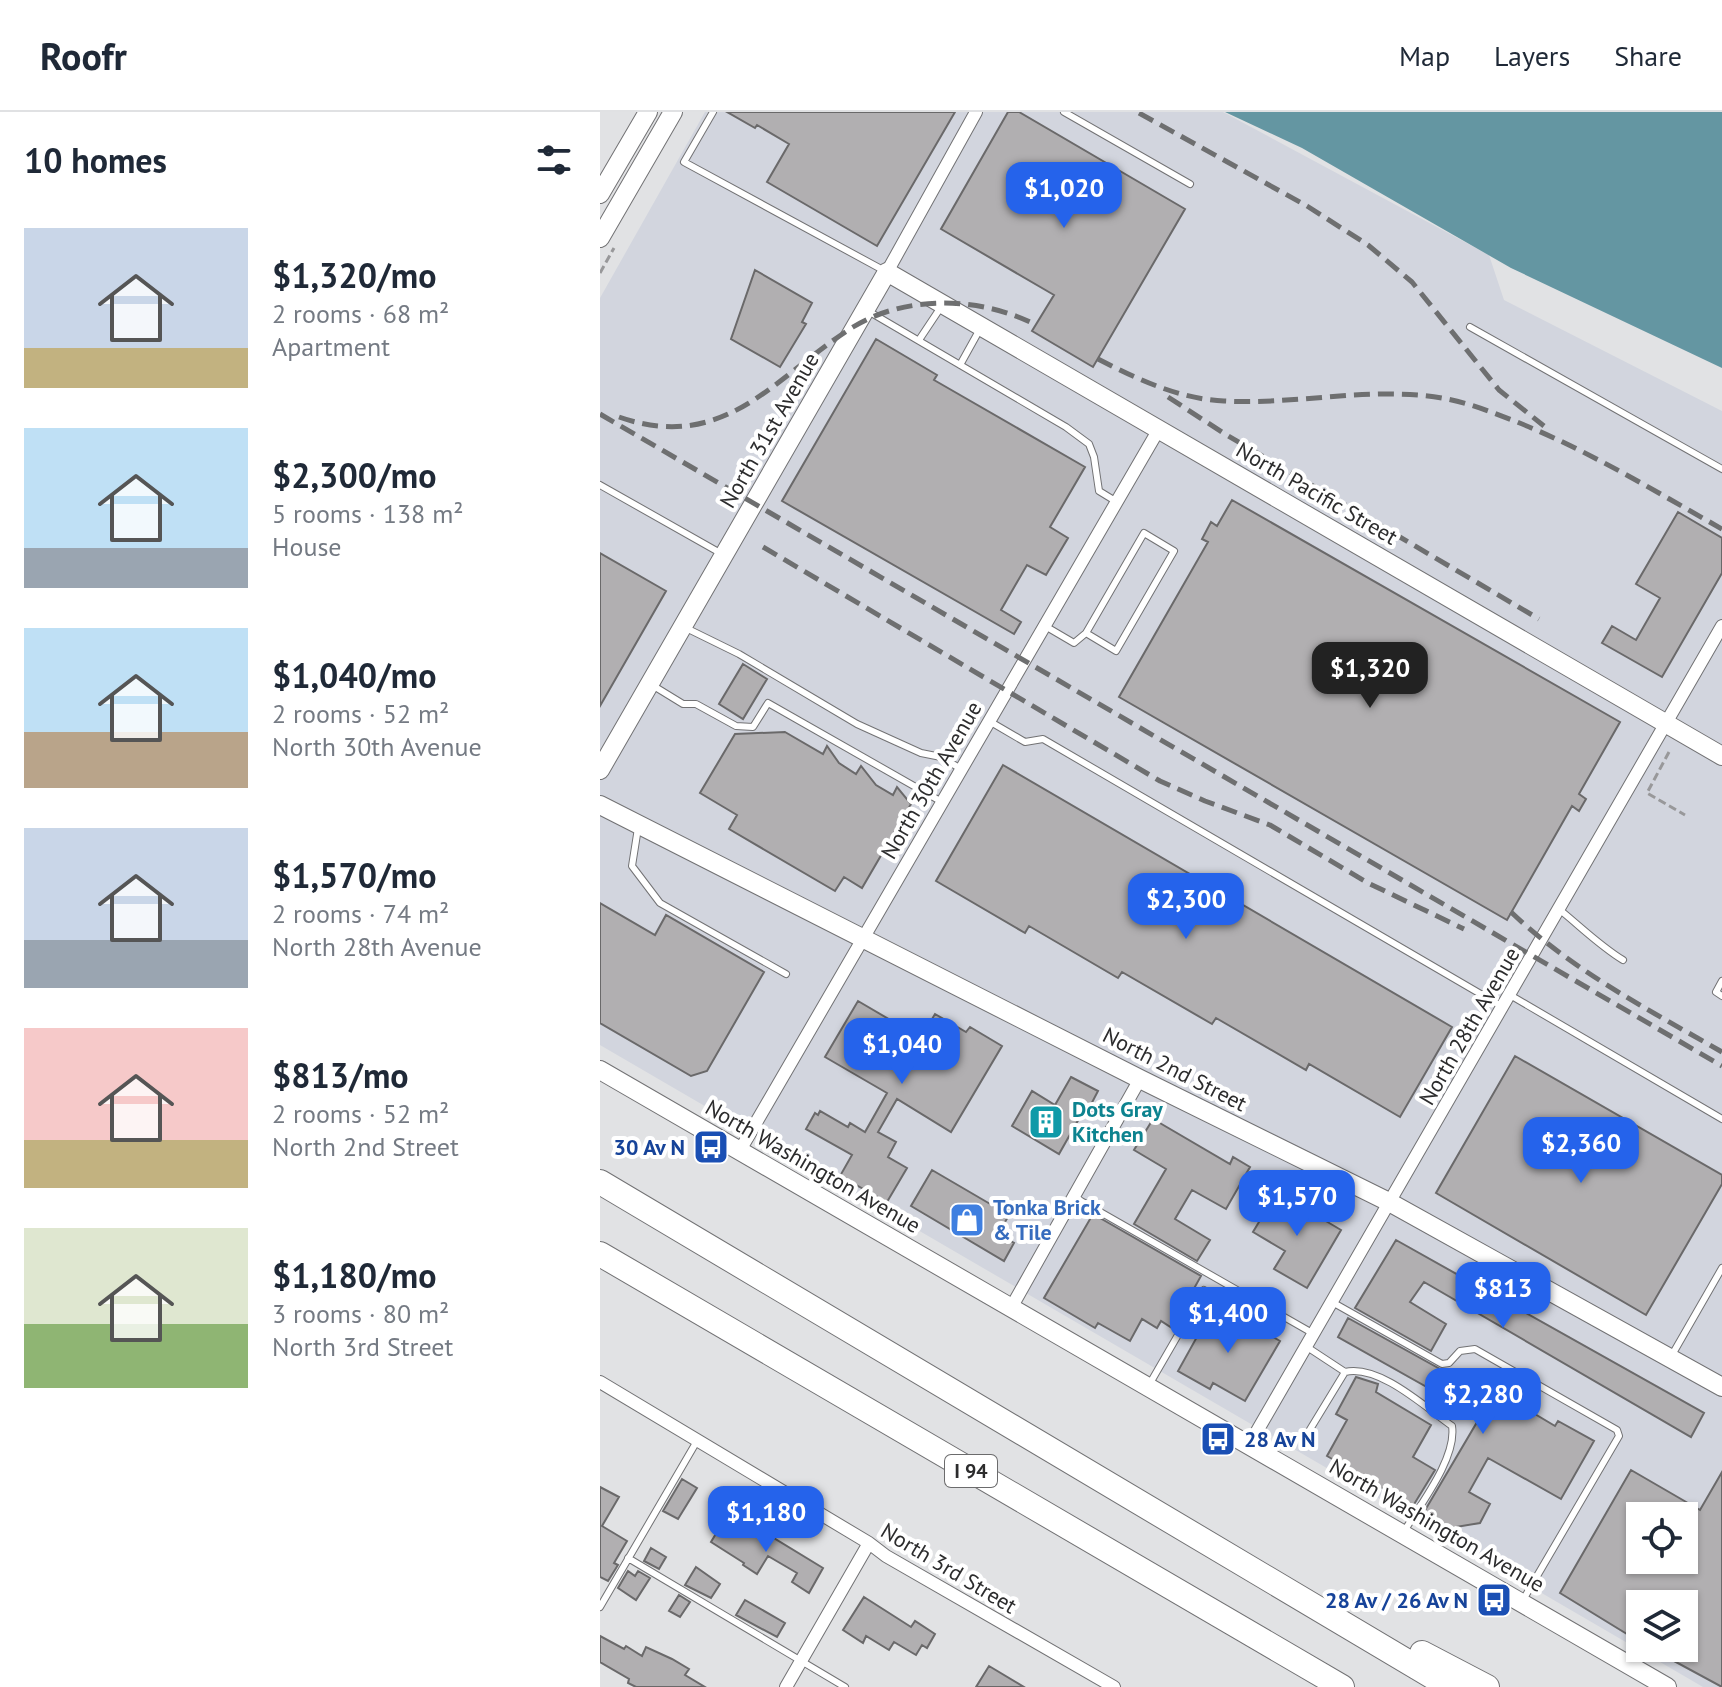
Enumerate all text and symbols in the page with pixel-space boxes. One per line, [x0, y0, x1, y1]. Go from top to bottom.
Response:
text: Roofr [40, 31, 127, 80]
text: Map [1399, 37, 1450, 74]
text: Layers [1494, 37, 1570, 74]
text: Share [1614, 37, 1682, 74]
text: 10 homes [24, 138, 167, 182]
icon: filters [532, 138, 576, 182]
pin: $1,020 [999, 162, 1129, 230]
text: $1,020 [1024, 171, 1104, 204]
text: $1,320/mo [272, 253, 436, 297]
icon: home [88, 260, 184, 356]
text: 2 rooms · 68 m² [272, 297, 449, 330]
text: Apartment [272, 330, 390, 363]
street label: North 31st Avenue [713, 347, 825, 513]
street label: North Pacific Street [1231, 435, 1403, 551]
text: $2,300/mo [272, 453, 436, 497]
icon: home [88, 460, 184, 556]
text: 5 rooms · 138 m² [272, 497, 464, 530]
text: House [272, 530, 342, 563]
pin: $1,320 [1305, 642, 1435, 710]
text: $1,320 [1330, 651, 1410, 684]
text: $1,040/mo [272, 653, 436, 697]
icon: home [88, 660, 184, 756]
street label: North 30th Avenue [875, 696, 987, 864]
text: 2 rooms · 52 m² [272, 697, 449, 730]
text: North 30th Avenue [272, 730, 482, 763]
text: $1,570/mo [272, 853, 436, 897]
icon: home [88, 860, 184, 956]
pin: $2,300 [1121, 873, 1251, 941]
text: $2,300 [1146, 882, 1226, 915]
text: 2 rooms · 74 m² [272, 897, 449, 930]
text: North 28th Avenue [272, 930, 482, 963]
street label: North 28th Avenue [1413, 942, 1525, 1110]
pin: $1,040 [837, 1018, 967, 1086]
street label: North 2nd Street [1098, 1021, 1252, 1118]
text: $1,040 [862, 1027, 942, 1060]
text: $813/mo [272, 1053, 409, 1097]
icon: home [88, 1060, 184, 1156]
street label: North Washington Avenue [700, 1093, 926, 1239]
place label: Dots Gray Kitchen [1072, 1095, 1163, 1148]
text: 2 rooms · 52 m² [272, 1097, 449, 1130]
building icon: Dots Gray Kitchen [1027, 1103, 1065, 1141]
pin: $2,360 [1516, 1117, 1646, 1185]
text: $2,360 [1541, 1126, 1621, 1159]
bus stop icon: 30 Av N [692, 1128, 730, 1166]
text: North 2nd Street [272, 1130, 459, 1163]
place label: 30 Av N [614, 1133, 685, 1161]
pin: $1,570 [1232, 1170, 1362, 1238]
text: $1,570 [1257, 1179, 1337, 1212]
place label: Tonka Brick & Tile [993, 1193, 1101, 1246]
shop icon: Tonka Brick & Tile [948, 1201, 986, 1239]
text: $1,180/mo [272, 1253, 436, 1297]
icon: home [88, 1260, 184, 1356]
pin: $813 [1456, 1262, 1550, 1330]
text: $813 [1474, 1271, 1532, 1304]
pin: $1,400 [1163, 1287, 1293, 1355]
text: $1,400 [1188, 1296, 1268, 1329]
text: 3 rooms · 80 m² [272, 1297, 449, 1330]
text: North 3rd Street [272, 1330, 453, 1363]
pin: $2,280 [1418, 1368, 1548, 1436]
text: $2,280 [1443, 1377, 1523, 1410]
bus stop icon: 28 Av N [1199, 1420, 1237, 1458]
place label: 28 Av N [1244, 1425, 1315, 1453]
street label: North Washington Avenue [1324, 1452, 1550, 1598]
road number: I 94 [945, 1455, 997, 1487]
pin: $1,180 [701, 1486, 831, 1554]
text: $1,180 [726, 1495, 806, 1528]
map controls [1626, 1502, 1698, 1662]
button: locate [1626, 1502, 1698, 1574]
street label: North 3rd Street [876, 1516, 1022, 1620]
bus stop icon: 28 Av / 26 Av N [1475, 1581, 1513, 1619]
place label: 28 Av / 26 Av N [1325, 1586, 1468, 1614]
button: layers [1626, 1590, 1698, 1662]

